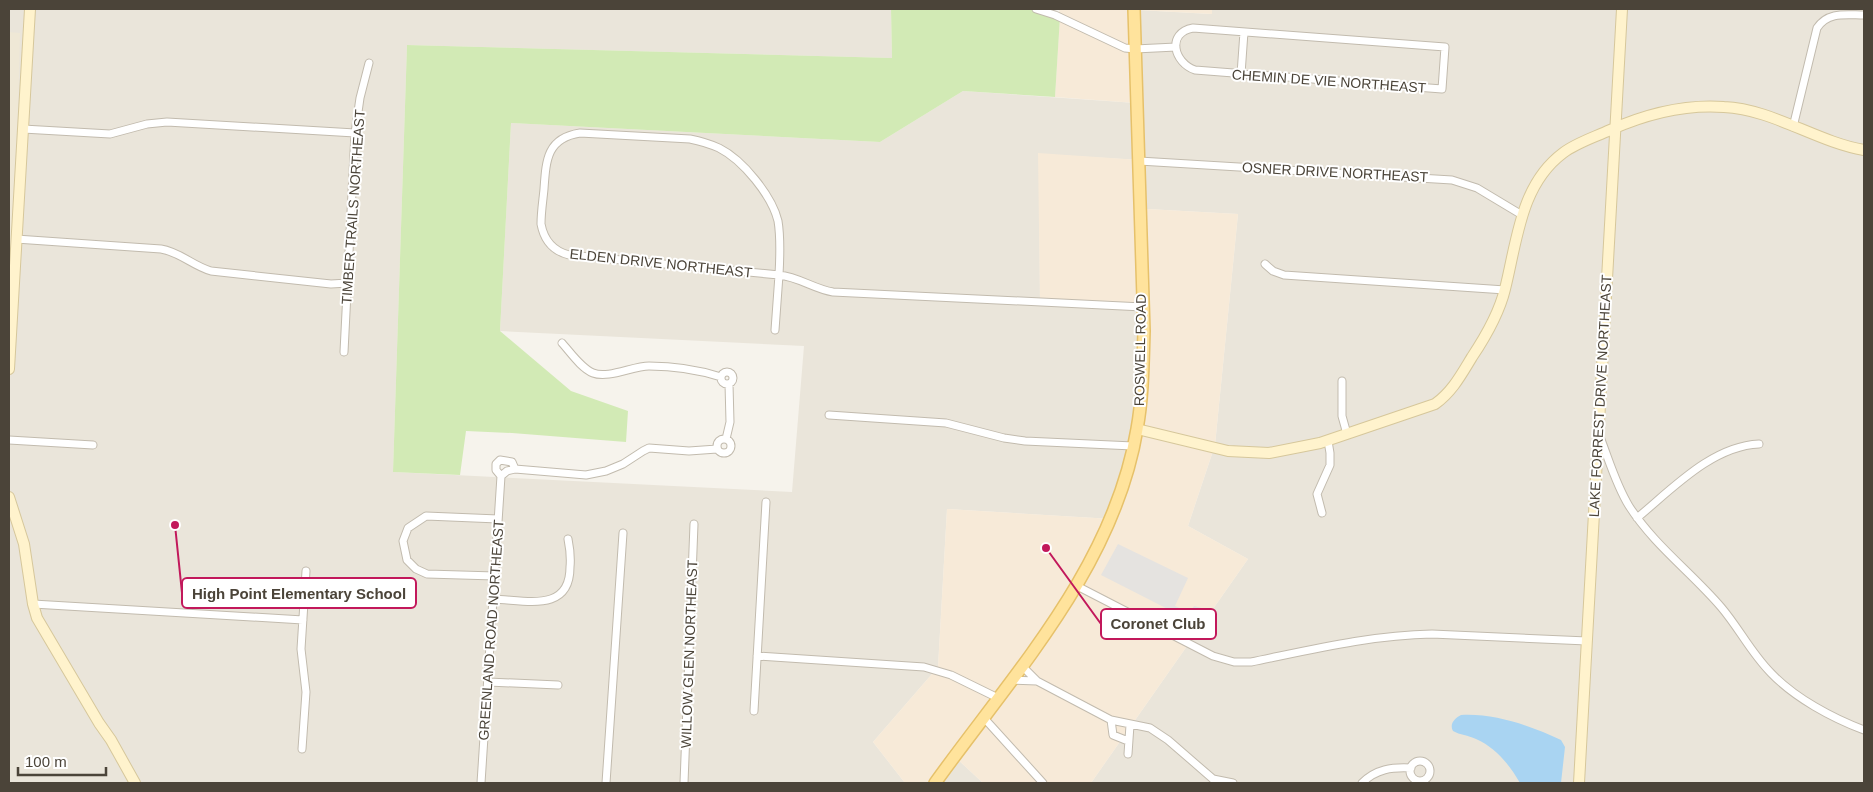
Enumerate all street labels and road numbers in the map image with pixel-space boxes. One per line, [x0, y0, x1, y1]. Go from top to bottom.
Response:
street label: CHEMIN DE VIE NORTHEAST [1231, 66, 1427, 96]
street label: TIMBER TRAILS NORTHEAST [338, 108, 368, 305]
street label: OSNER DRIVE NORTHEAST [1241, 159, 1429, 185]
street label: ELDEN DRIVE NORTHEAST [569, 245, 753, 281]
street label: LAKE FORREST DRIVE NORTHEAST [1586, 274, 1614, 518]
street label: ROSWELL ROAD [1131, 294, 1149, 406]
street label: GREENLAND ROAD NORTHEAST [475, 519, 507, 741]
street label: WILLOW GLEN NORTHEAST [678, 559, 700, 749]

